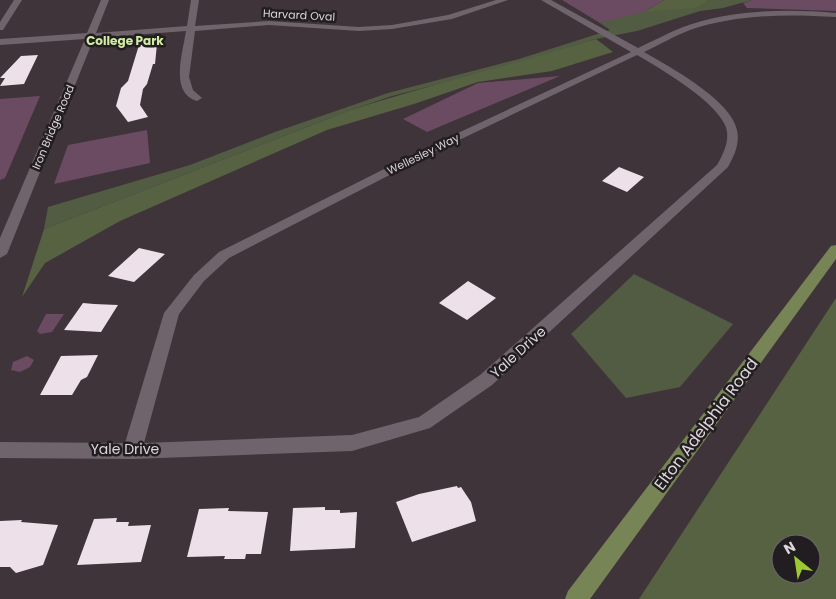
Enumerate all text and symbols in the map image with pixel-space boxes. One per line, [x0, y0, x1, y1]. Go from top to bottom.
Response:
street label: Harvard Oval [263, 5, 335, 25]
district label: College Park [86, 32, 164, 49]
street label: Iron Bridge Road [28, 82, 78, 172]
street label: Wellesley Way [384, 129, 463, 178]
street label: Yale Drive [486, 321, 550, 382]
street label: Elton Adelphia Road [649, 353, 763, 495]
street label: Yale Drive [91, 439, 160, 459]
north arrow [771, 534, 821, 584]
text: N [780, 536, 799, 559]

